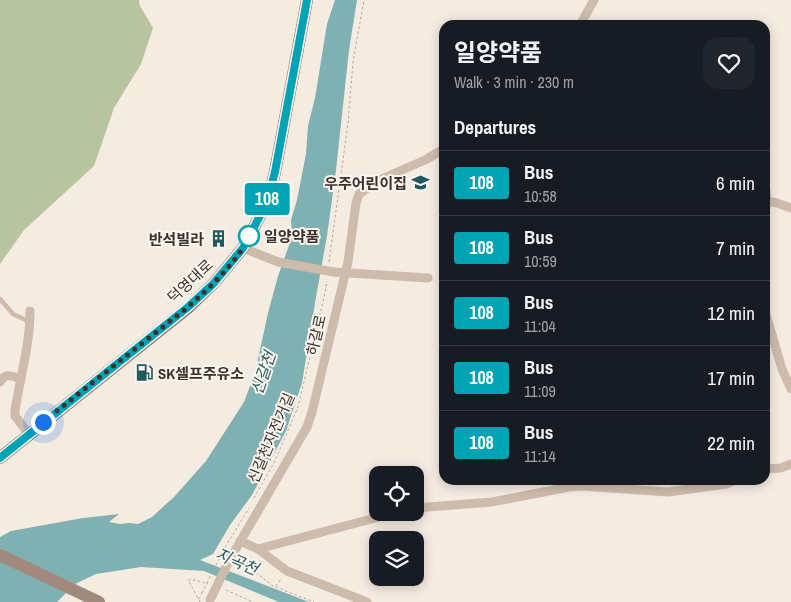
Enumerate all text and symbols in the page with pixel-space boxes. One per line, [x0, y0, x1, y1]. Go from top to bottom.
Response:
text: 일양약품 [454, 36, 542, 68]
button: heart [703, 37, 755, 89]
text: Walk · 3 min · 230 m [454, 71, 574, 93]
text: Departures [454, 114, 536, 140]
text: Bus [524, 159, 553, 185]
text: 108 [469, 170, 494, 195]
text: 6 min [716, 170, 755, 196]
place label: 우주어린이집 [324, 173, 407, 194]
school or university icon: 우주어린이집 [411, 173, 431, 193]
line badge: 108 [238, 183, 296, 215]
text: 10:58 [524, 185, 557, 207]
text: 108 [255, 186, 279, 211]
text: Bus [524, 224, 553, 250]
marker: 일양약품 [238, 225, 260, 247]
place label: 일양약품 [264, 226, 319, 247]
place label: 반석빌라 [149, 229, 204, 250]
building icon: 반석빌라 [208, 229, 228, 249]
text: 108 [469, 235, 494, 260]
text: 7 min [716, 235, 755, 261]
text: 10:59 [524, 250, 557, 272]
street label: 덕영대로 [163, 254, 217, 308]
text: Bus [524, 289, 553, 315]
text: 108 [469, 300, 494, 325]
text: 12 min [707, 300, 755, 326]
street label: 하갈로 [301, 312, 331, 358]
text: 11:04 [524, 315, 556, 337]
water label: 신갈천 [245, 346, 281, 397]
text: Bus [524, 354, 553, 380]
fuel station icon: SK셀프주유소 [134, 363, 154, 383]
place label: SK셀프주유소 [158, 363, 244, 384]
text: 108 [469, 365, 494, 390]
text: 17 min [707, 365, 755, 391]
text: 11:09 [524, 380, 556, 402]
street label: 신갈천자전거길 [242, 389, 300, 487]
your location [31, 410, 56, 435]
text: Bus [524, 419, 553, 445]
text: 108 [469, 430, 494, 455]
text: 22 min [707, 430, 755, 456]
text: 11:14 [524, 445, 556, 467]
map controls [369, 466, 424, 586]
button: locate [369, 466, 424, 521]
button: layers [369, 531, 424, 586]
water label: 지곡천 [212, 542, 264, 581]

